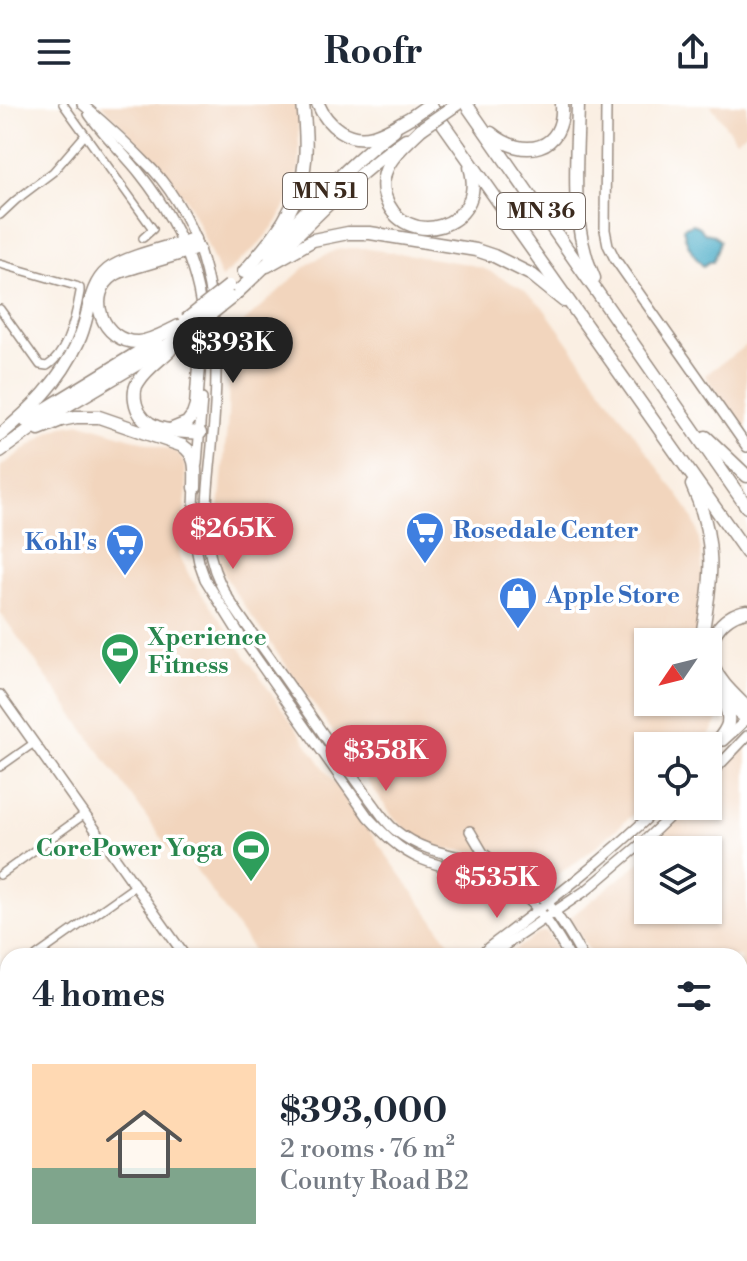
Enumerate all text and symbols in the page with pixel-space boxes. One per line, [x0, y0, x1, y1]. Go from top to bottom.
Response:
icon: menu [32, 30, 76, 74]
text: Roofr [324, 30, 423, 75]
icon: share [671, 30, 715, 74]
road number: MN 51 [283, 173, 367, 209]
road number: MN 36 [497, 193, 585, 229]
pin: $393K [177, 317, 289, 385]
text: $393K [191, 327, 275, 359]
pin: $265K [177, 503, 289, 571]
supermarket icon: Rosedale Center [404, 510, 446, 565]
text: $265K [190, 513, 276, 545]
place label: Rosedale Center [453, 516, 639, 546]
supermarket icon: Kohl's [104, 522, 146, 577]
place label: Kohl's [25, 528, 97, 558]
shop icon: Apple Store [497, 575, 539, 630]
place label: Apple Store [545, 581, 680, 611]
place label: Xperience Fitness [147, 623, 267, 681]
north arrow [634, 628, 722, 716]
map controls [634, 628, 722, 924]
sports icon: Xperience Fitness [99, 631, 141, 686]
pin: $358K [330, 725, 442, 793]
button: locate [634, 732, 722, 820]
text: $358K [344, 735, 428, 767]
sports icon: CorePower Yoga [230, 828, 272, 883]
place label: CorePower Yoga [36, 834, 224, 864]
button: layers [634, 836, 722, 924]
pin: $535K [441, 852, 553, 920]
text: $535K [455, 862, 539, 894]
icon: filters [672, 974, 716, 1018]
text: 4 homes [32, 975, 165, 1017]
text: $393,000 [280, 1091, 447, 1133]
icon: home [96, 1096, 192, 1192]
text: 2 rooms · 76 m² [280, 1133, 455, 1165]
text: County Road B2 [280, 1165, 469, 1197]

